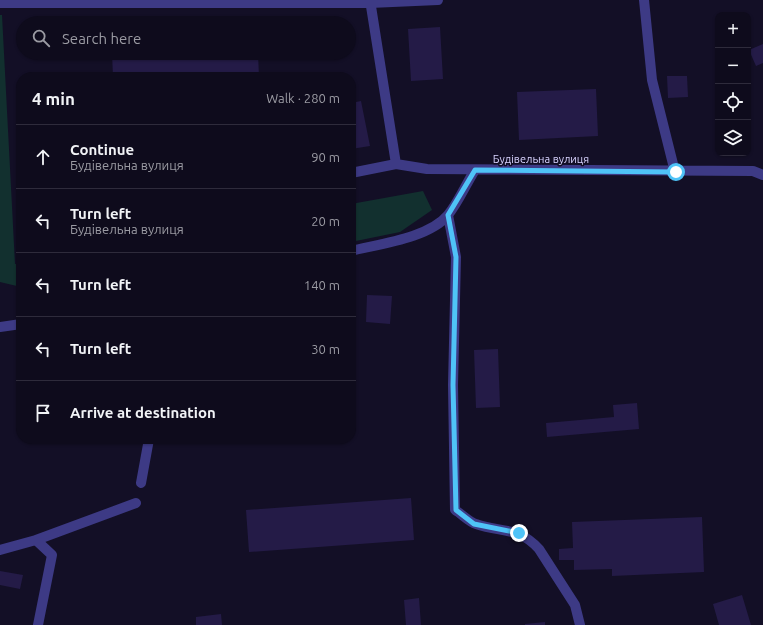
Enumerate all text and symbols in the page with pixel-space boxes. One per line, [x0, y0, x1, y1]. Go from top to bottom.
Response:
map controls [715, 12, 751, 156]
button: + [715, 12, 751, 48]
search box [16, 16, 356, 60]
icon: search [30, 27, 52, 49]
text: Search here [62, 30, 141, 47]
button: − [715, 48, 751, 84]
button: locate [715, 84, 751, 120]
text: 4 min [32, 89, 75, 108]
text: Walk · 280 m [266, 91, 340, 105]
button: layers [715, 120, 751, 156]
text: Continue [70, 141, 134, 158]
icon: ahead [32, 146, 54, 168]
text: 90 m [311, 150, 340, 164]
street label: Будівельна вулиця [493, 153, 589, 165]
text: Будівельна вулиця [70, 158, 184, 172]
route start [667, 163, 685, 181]
text: Turn left [70, 205, 131, 222]
icon: left [32, 210, 54, 232]
text: 20 m [311, 214, 340, 228]
text: Будівельна вулиця [70, 222, 184, 236]
icon: left [32, 274, 54, 296]
text: Turn left [70, 276, 131, 293]
text: 140 m [304, 278, 340, 292]
icon: left [32, 338, 54, 360]
text: Turn left [70, 340, 131, 357]
text: 30 m [311, 342, 340, 356]
icon: arrive [32, 402, 54, 424]
text: Arrive at destination [70, 404, 216, 421]
route end [510, 524, 528, 542]

